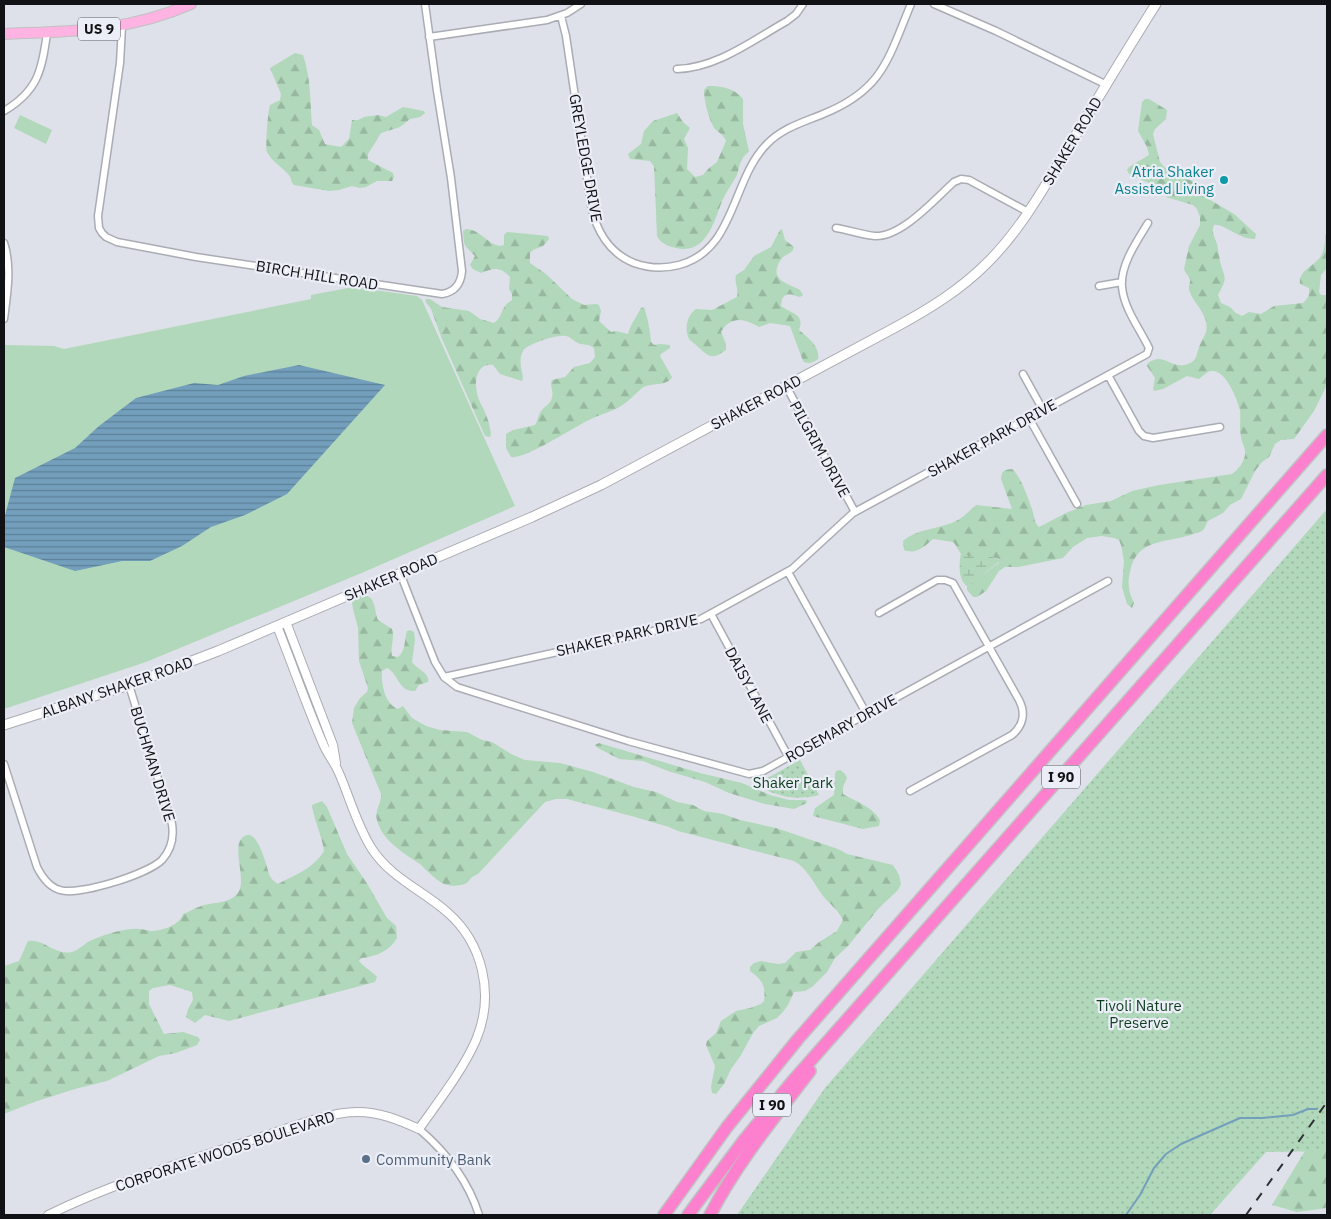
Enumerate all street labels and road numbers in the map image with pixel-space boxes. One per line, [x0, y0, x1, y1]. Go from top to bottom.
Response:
road number: US 9 [78, 18, 120, 40]
street label: GREYLEDGE DRIVE [565, 92, 607, 224]
street label: SHAKER ROAD [1038, 93, 1106, 189]
street label: BIRCH HILL ROAD [255, 256, 379, 294]
street label: SHAKER ROAD [707, 370, 805, 434]
street label: SHAKER PARK DRIVE [924, 395, 1060, 481]
street label: PILGRIM DRIVE [786, 397, 854, 501]
street label: SHAKER ROAD [341, 549, 441, 605]
street label: SHAKER PARK DRIVE [554, 609, 700, 661]
street label: DAISY LANE [721, 644, 777, 726]
street label: ALBANY SHAKER ROAD [39, 652, 195, 722]
street label: ROSEMARY DRIVE [782, 690, 900, 766]
street label: BUCHMAN DRIVE [126, 704, 180, 824]
road number: I 90 [1042, 766, 1080, 789]
road number: I 90 [753, 1094, 791, 1116]
street label: CORPORATE WOODS BOULEVARD [113, 1106, 337, 1196]

